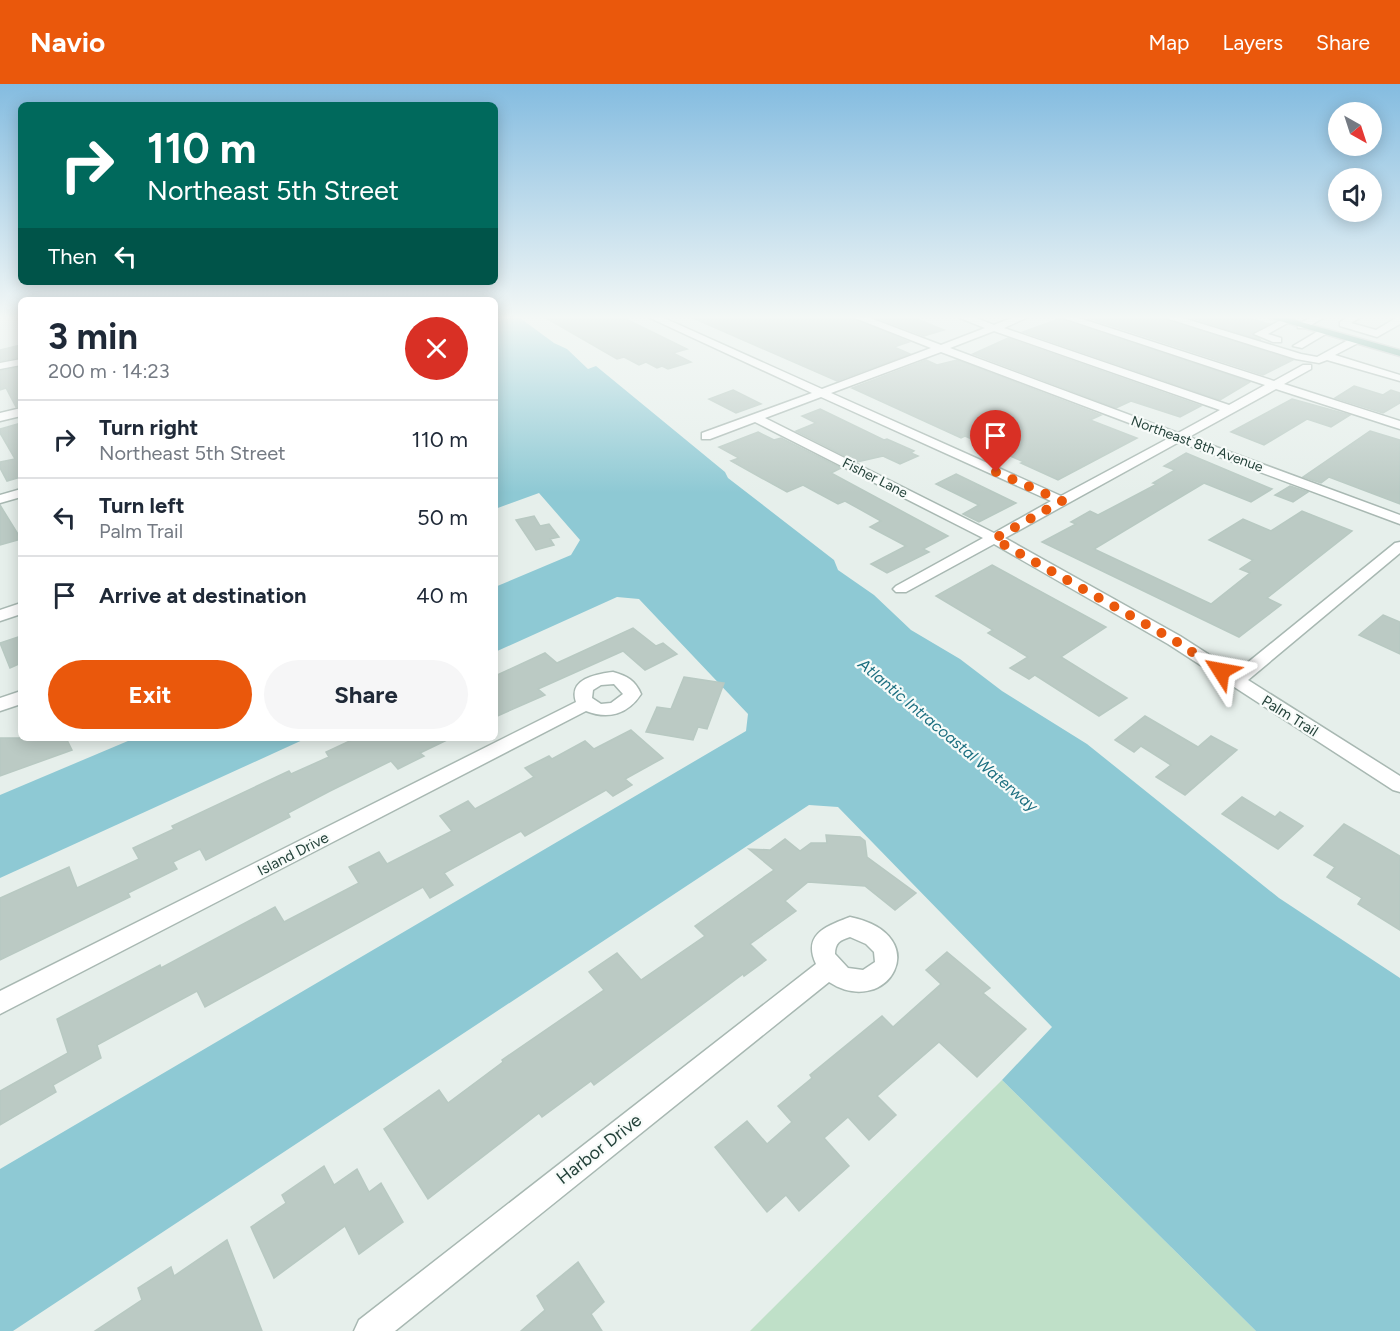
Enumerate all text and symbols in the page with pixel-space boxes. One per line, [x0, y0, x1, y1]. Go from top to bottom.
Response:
text: Navio [30, 25, 105, 59]
text: Map [1149, 30, 1189, 55]
text: Layers [1222, 30, 1283, 55]
text: Share [1316, 30, 1370, 55]
north arrow [1328, 102, 1382, 156]
map controls [1328, 102, 1382, 222]
text: 110 m [147, 123, 256, 174]
icon: right [48, 126, 126, 204]
button: sound [1328, 168, 1382, 222]
text: Northeast 5th Street [147, 174, 399, 207]
icon: left [109, 240, 142, 273]
text: Then [48, 243, 97, 270]
text: 3 min [48, 315, 138, 358]
button: close [405, 317, 468, 380]
text: 200 m · 14:23 [48, 359, 170, 383]
pin [970, 410, 1021, 472]
street label: Northeast 8th Avenue [1129, 412, 1266, 476]
text: Turn right [99, 414, 198, 441]
icon: arrive [979, 419, 1012, 452]
icon: right [48, 423, 81, 456]
text: 110 m [412, 426, 468, 453]
text: Northeast 5th Street [99, 441, 286, 465]
street label: Fisher Lane [840, 454, 911, 502]
text: Turn left [99, 492, 185, 519]
icon: left [48, 501, 81, 534]
text: 50 m [417, 504, 468, 531]
text: Palm Trail [99, 519, 183, 543]
icon: arrive [48, 579, 81, 612]
text: Arrive at destination [99, 582, 307, 609]
text: 40 m [416, 582, 468, 609]
position arrow [1189, 639, 1253, 703]
water label: Atlantic Intracoastal Waterway [854, 654, 1042, 816]
button: Exit [48, 660, 252, 729]
button: Share [264, 660, 468, 729]
street label: Palm Trail [1258, 692, 1322, 740]
street label: Island Drive [254, 828, 332, 880]
street label: Harbor Drive [552, 1109, 646, 1189]

